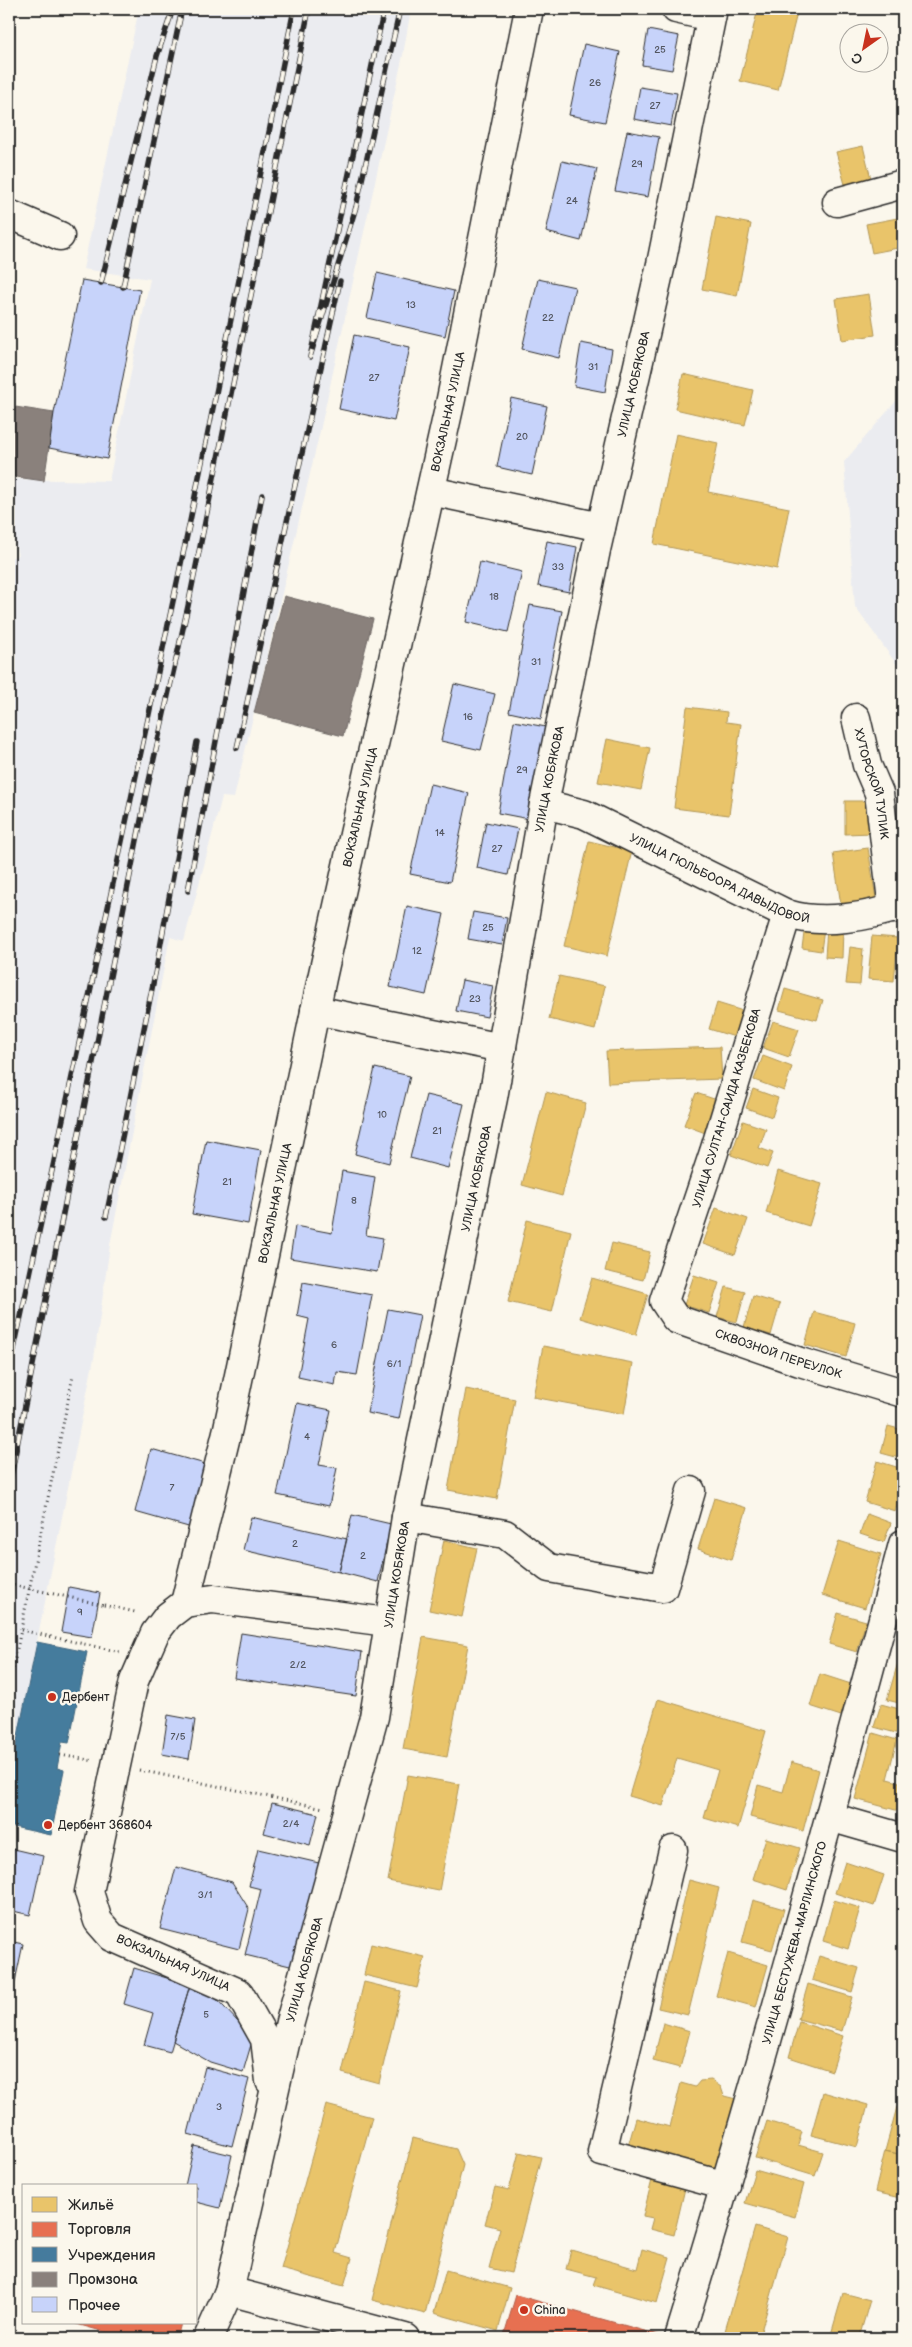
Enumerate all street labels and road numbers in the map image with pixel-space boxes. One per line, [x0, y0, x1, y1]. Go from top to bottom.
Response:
street label: УЛИЦА КОБЯКОВА [614, 329, 653, 438]
street label: ВОКЗАЛЬНАЯ УЛИЦА [427, 350, 468, 473]
street label: УЛИЦА КОБЯКОВА [532, 724, 567, 833]
street label: ХУТОРСКОЙ ТУПИК [851, 727, 892, 840]
street label: ВОКЗАЛЬНАЯ УЛИЦА [339, 745, 381, 869]
street label: УЛИЦА ГЮЛЬБООРА ДАВЫДОВОЙ [627, 830, 811, 926]
street label: УЛИЦА СУЛТАН-САИДА КАЗБЕКОВА [689, 1006, 765, 1209]
street label: УЛИЦА КОБЯКОВА [458, 1123, 495, 1233]
street label: ВОКЗАЛЬНАЯ УЛИЦА [255, 1141, 295, 1265]
street label: СКВОЗНОЙ ПЕРЕУЛОК [713, 1326, 844, 1382]
street label: УЛИЦА КОБЯКОВА [381, 1519, 413, 1629]
street label: УЛИЦА БЕСТУЖЕВА-МАРЛИНСКОГО [759, 1839, 830, 2046]
street label: УЛИЦА КОБЯКОВА [283, 1914, 326, 2023]
street label: ВОКЗАЛЬНАЯ УЛИЦА [114, 1931, 233, 1995]

